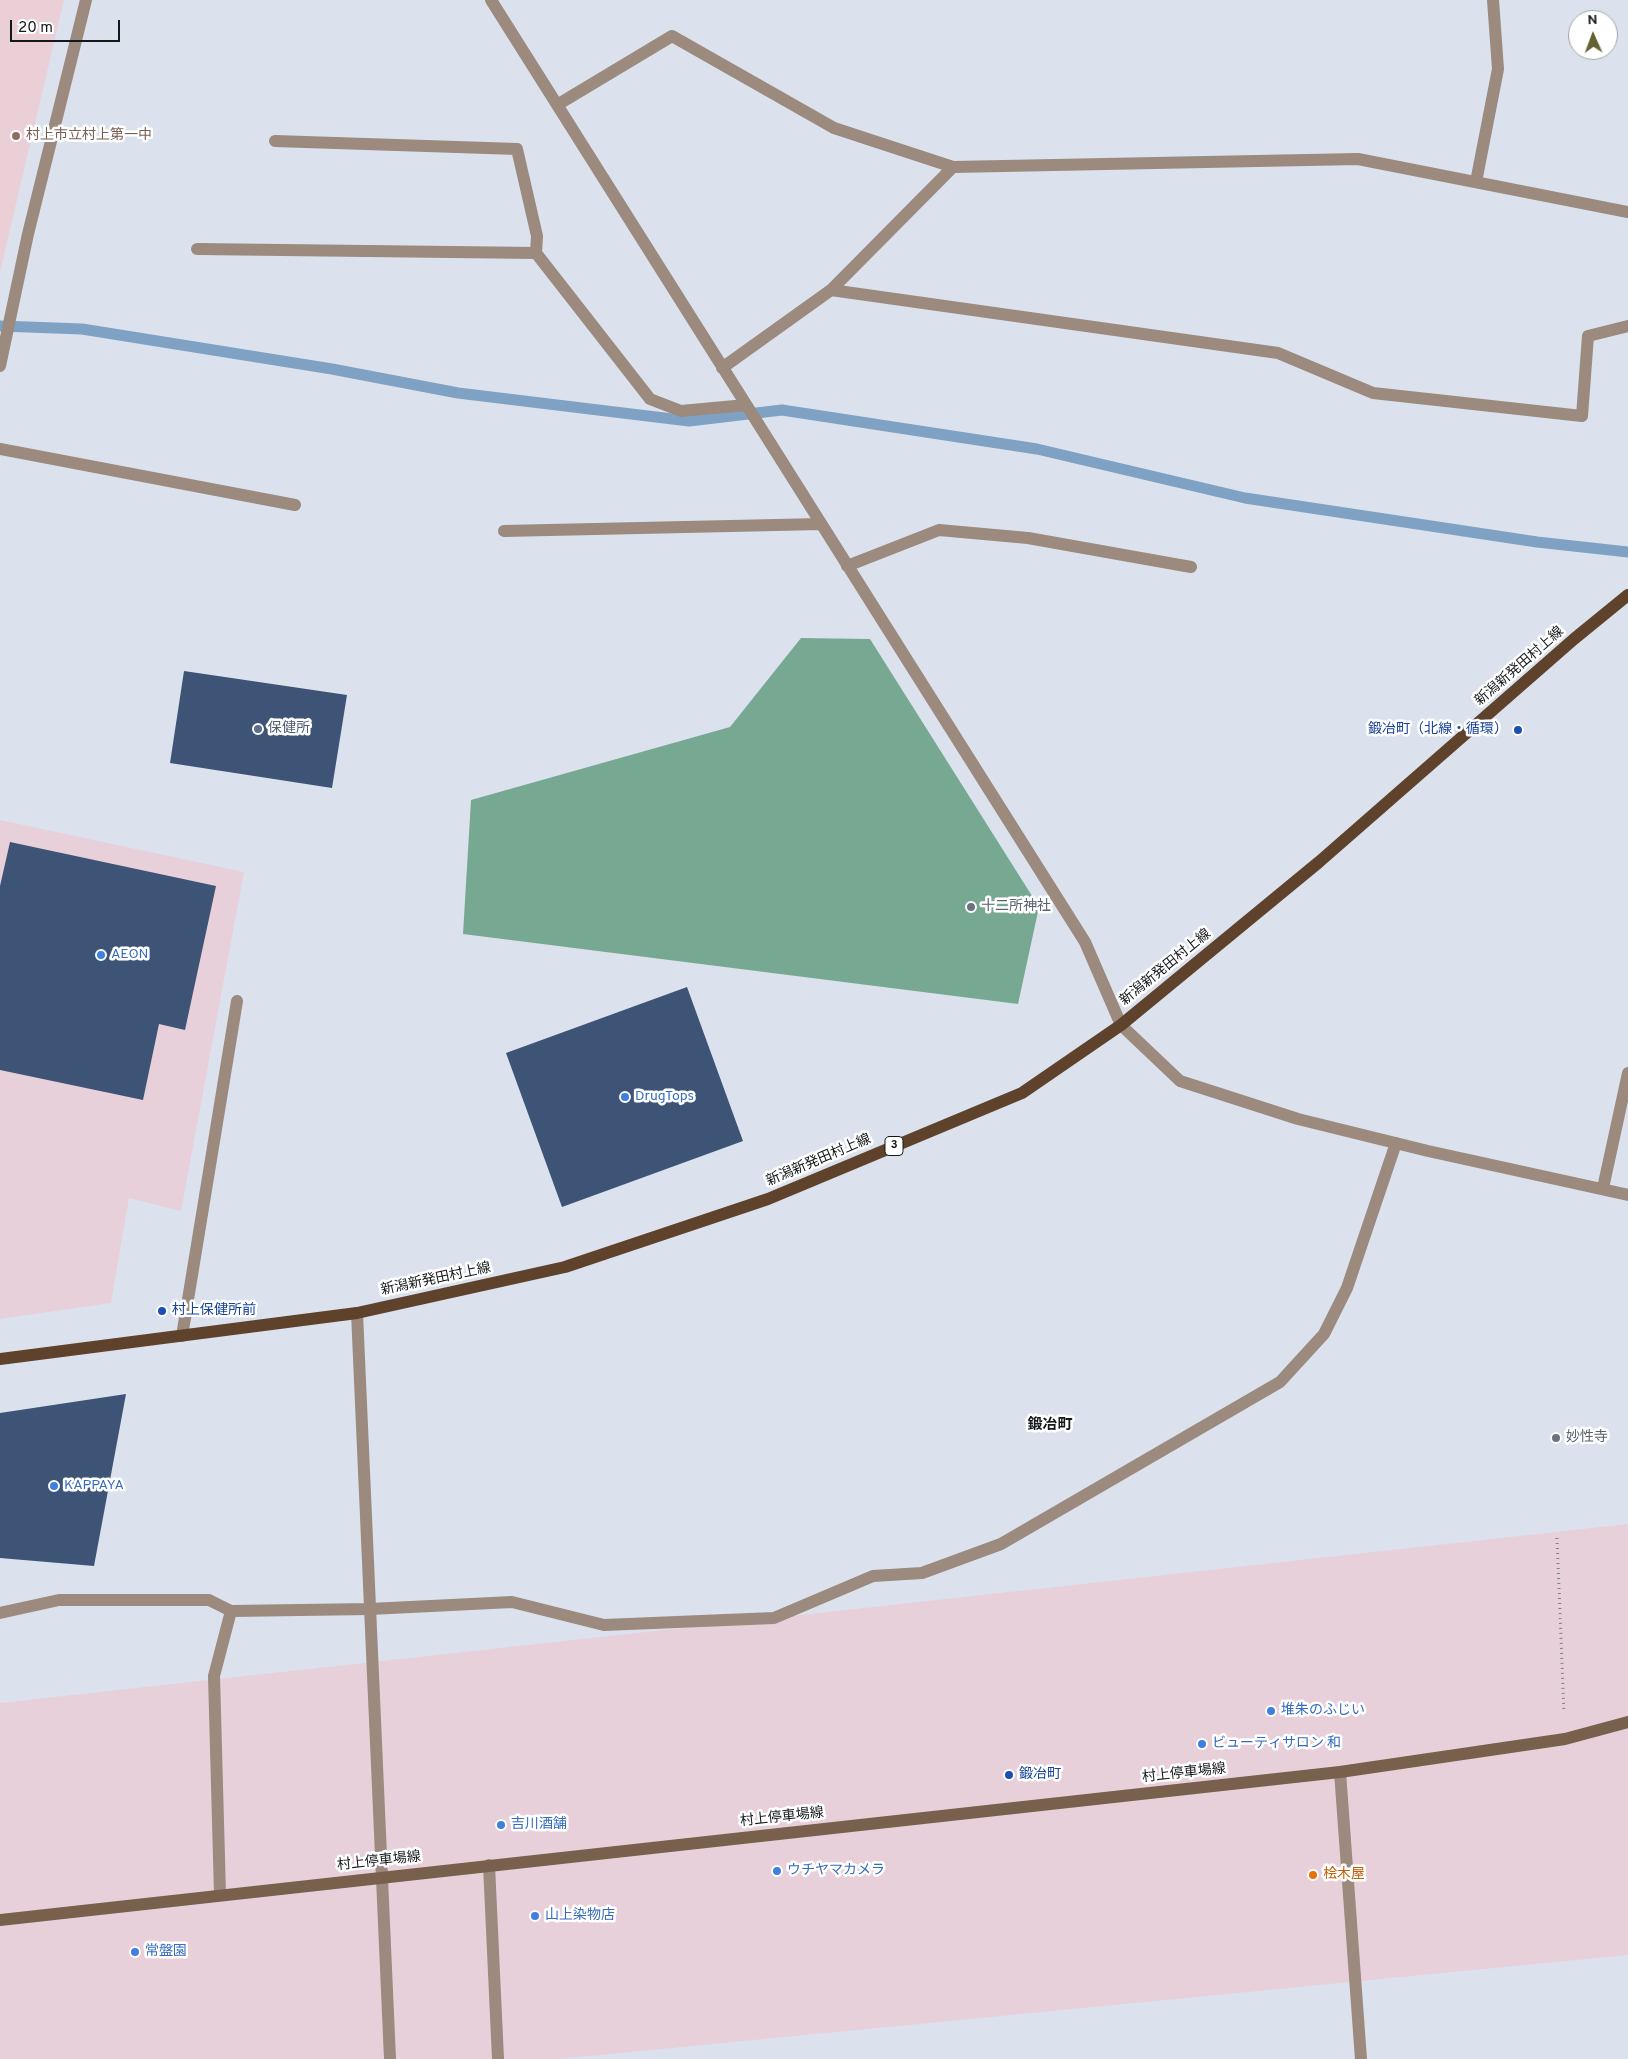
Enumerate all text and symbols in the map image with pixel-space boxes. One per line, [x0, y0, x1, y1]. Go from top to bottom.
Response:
scale bar [12, 10, 122, 42]
north arrow [1568, 10, 1618, 60]
text: N [1587, 12, 1598, 29]
text: 20 m [18, 19, 53, 38]
place label: 村上市立村上第一中 [26, 128, 152, 144]
marker: 村上市立村上第一中 [10, 130, 22, 142]
street label: 新潟新発田村上線 [1472, 624, 1568, 710]
place label: 保健所 [268, 721, 310, 737]
place label: 鍛冶町（北線・循環） [1368, 722, 1508, 738]
marker: 保健所 [252, 723, 264, 735]
marker: 鍛冶町（北線・循環） [1512, 724, 1524, 736]
place label: 十二所神社 [981, 899, 1051, 915]
marker: 十二所神社 [965, 901, 977, 913]
street label: 新潟新発田村上線 [1117, 926, 1215, 1010]
place label: AEON [111, 947, 148, 963]
marker: AEON [95, 949, 107, 961]
place label: DrugTops [635, 1089, 694, 1105]
marker: DrugTops [619, 1091, 631, 1103]
street label: 新潟新発田村上線 [764, 1131, 874, 1191]
road number: 3 [885, 1136, 903, 1156]
street label: 新潟新発田村上線 [379, 1260, 493, 1300]
place label: 村上保健所前 [172, 1303, 256, 1319]
marker: 村上保健所前 [156, 1305, 168, 1317]
district label: 鍛冶町 [1028, 1417, 1072, 1435]
place label: 妙性寺 [1566, 1430, 1608, 1446]
marker: 妙性寺 [1550, 1432, 1562, 1444]
place label: KAPPAYA [64, 1478, 124, 1494]
marker: KAPPAYA [48, 1480, 60, 1492]
place label: 堆朱のふじい [1281, 1703, 1365, 1719]
marker: 堆朱のふじい [1265, 1705, 1277, 1717]
place label: ビューティサロン 和 [1212, 1736, 1341, 1752]
marker: ビューティサロン 和 [1196, 1738, 1208, 1750]
street label: 村上停車場線 [1141, 1761, 1227, 1787]
place label: 鍛冶町 [1019, 1767, 1061, 1783]
marker: 鍛冶町 [1003, 1769, 1015, 1781]
street label: 村上停車場線 [739, 1805, 825, 1831]
place label: 吉川酒舗 [511, 1817, 567, 1833]
marker: 吉川酒舗 [495, 1819, 507, 1831]
street label: 村上停車場線 [336, 1849, 422, 1875]
place label: ウチヤマカメラ [787, 1863, 885, 1879]
marker: ウチヤマカメラ [771, 1865, 783, 1877]
place label: 桧木屋 [1323, 1867, 1365, 1883]
marker: 桧木屋 [1307, 1869, 1319, 1881]
place label: 山上染物店 [545, 1908, 615, 1924]
marker: 山上染物店 [529, 1910, 541, 1922]
place label: 常盤園 [145, 1944, 187, 1960]
marker: 常盤園 [129, 1946, 141, 1958]

